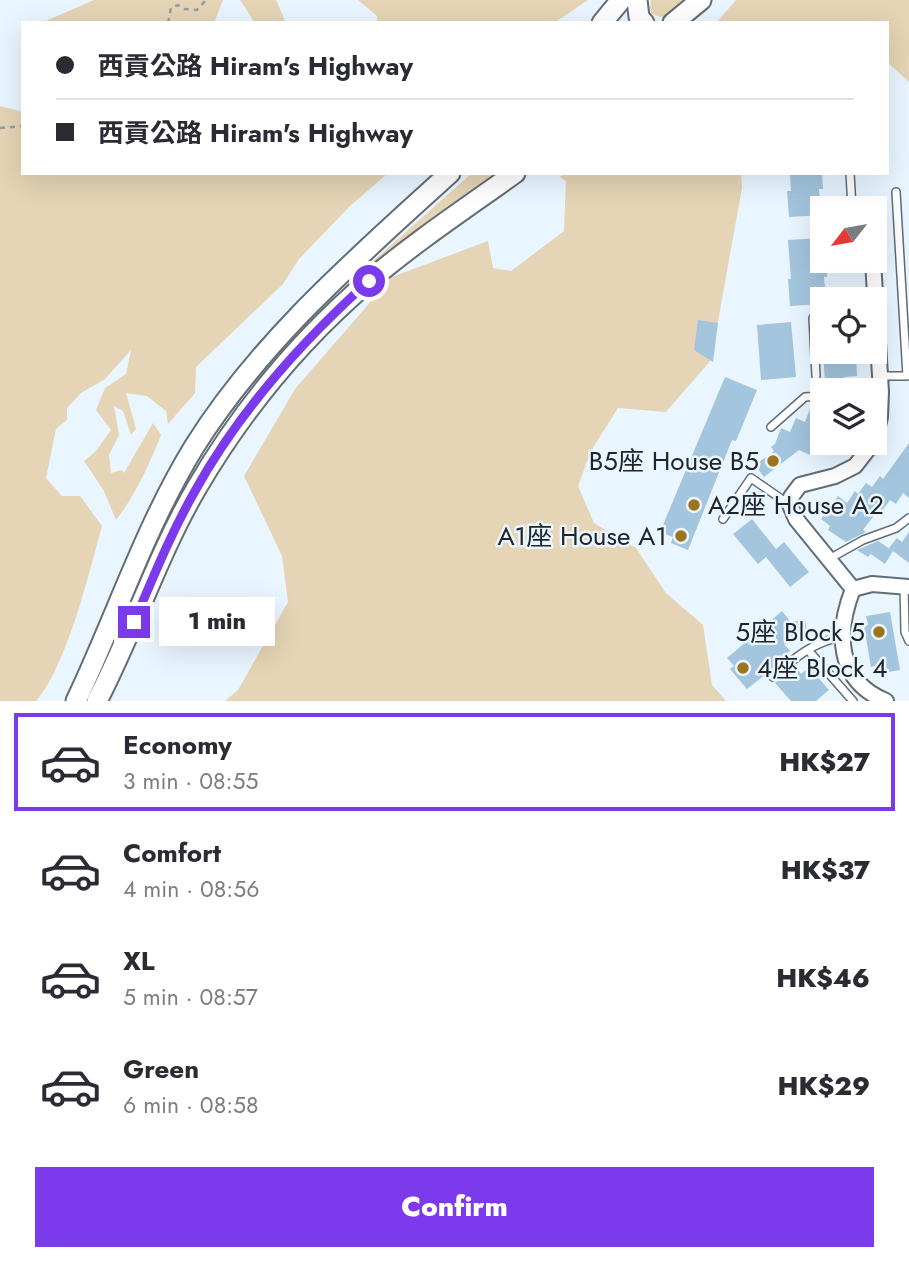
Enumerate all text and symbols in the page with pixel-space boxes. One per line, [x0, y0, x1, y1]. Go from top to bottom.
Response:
text: 西貢公路 Hiram's Highway [98, 47, 413, 85]
text: 西貢公路 Hiram's Highway [98, 114, 413, 152]
north arrow [810, 196, 887, 273]
map controls [810, 196, 887, 455]
route start [353, 265, 385, 297]
button: locate [810, 287, 887, 364]
button: layers [810, 378, 887, 455]
place label: B5座 House B5 [589, 442, 759, 480]
marker: B5座 House B5 [765, 453, 781, 469]
place label: A2座 House A2 [708, 486, 884, 524]
marker: A2座 House A2 [686, 497, 702, 513]
place label: A1座 House A1 [497, 517, 667, 555]
marker: A1座 House A1 [673, 528, 689, 544]
callout: 1 min [158, 598, 274, 646]
text: 1 min [188, 604, 246, 638]
route end [118, 606, 150, 638]
place label: 5座 Block 5 [736, 613, 865, 651]
marker: 5座 Block 5 [871, 624, 887, 640]
place label: 4座 Block 4 [757, 649, 887, 687]
marker: 4座 Block 4 [735, 660, 751, 676]
text: Economy [123, 726, 232, 764]
icon: car [39, 731, 102, 794]
text: HK$27 [779, 743, 870, 781]
text: 3 min · 08:55 [123, 764, 258, 798]
text: Comfort [123, 834, 221, 872]
icon: car [39, 839, 102, 902]
text: HK$37 [781, 851, 870, 889]
text: 4 min · 08:56 [123, 872, 259, 906]
text: XL [123, 942, 155, 980]
icon: car [39, 947, 102, 1010]
text: HK$46 [776, 959, 870, 997]
text: 5 min · 08:57 [123, 980, 258, 1014]
text: Green [123, 1050, 199, 1088]
icon: car [39, 1055, 102, 1118]
text: HK$29 [777, 1067, 870, 1105]
text: 6 min · 08:58 [123, 1088, 259, 1122]
button: Confirm [35, 1167, 874, 1247]

